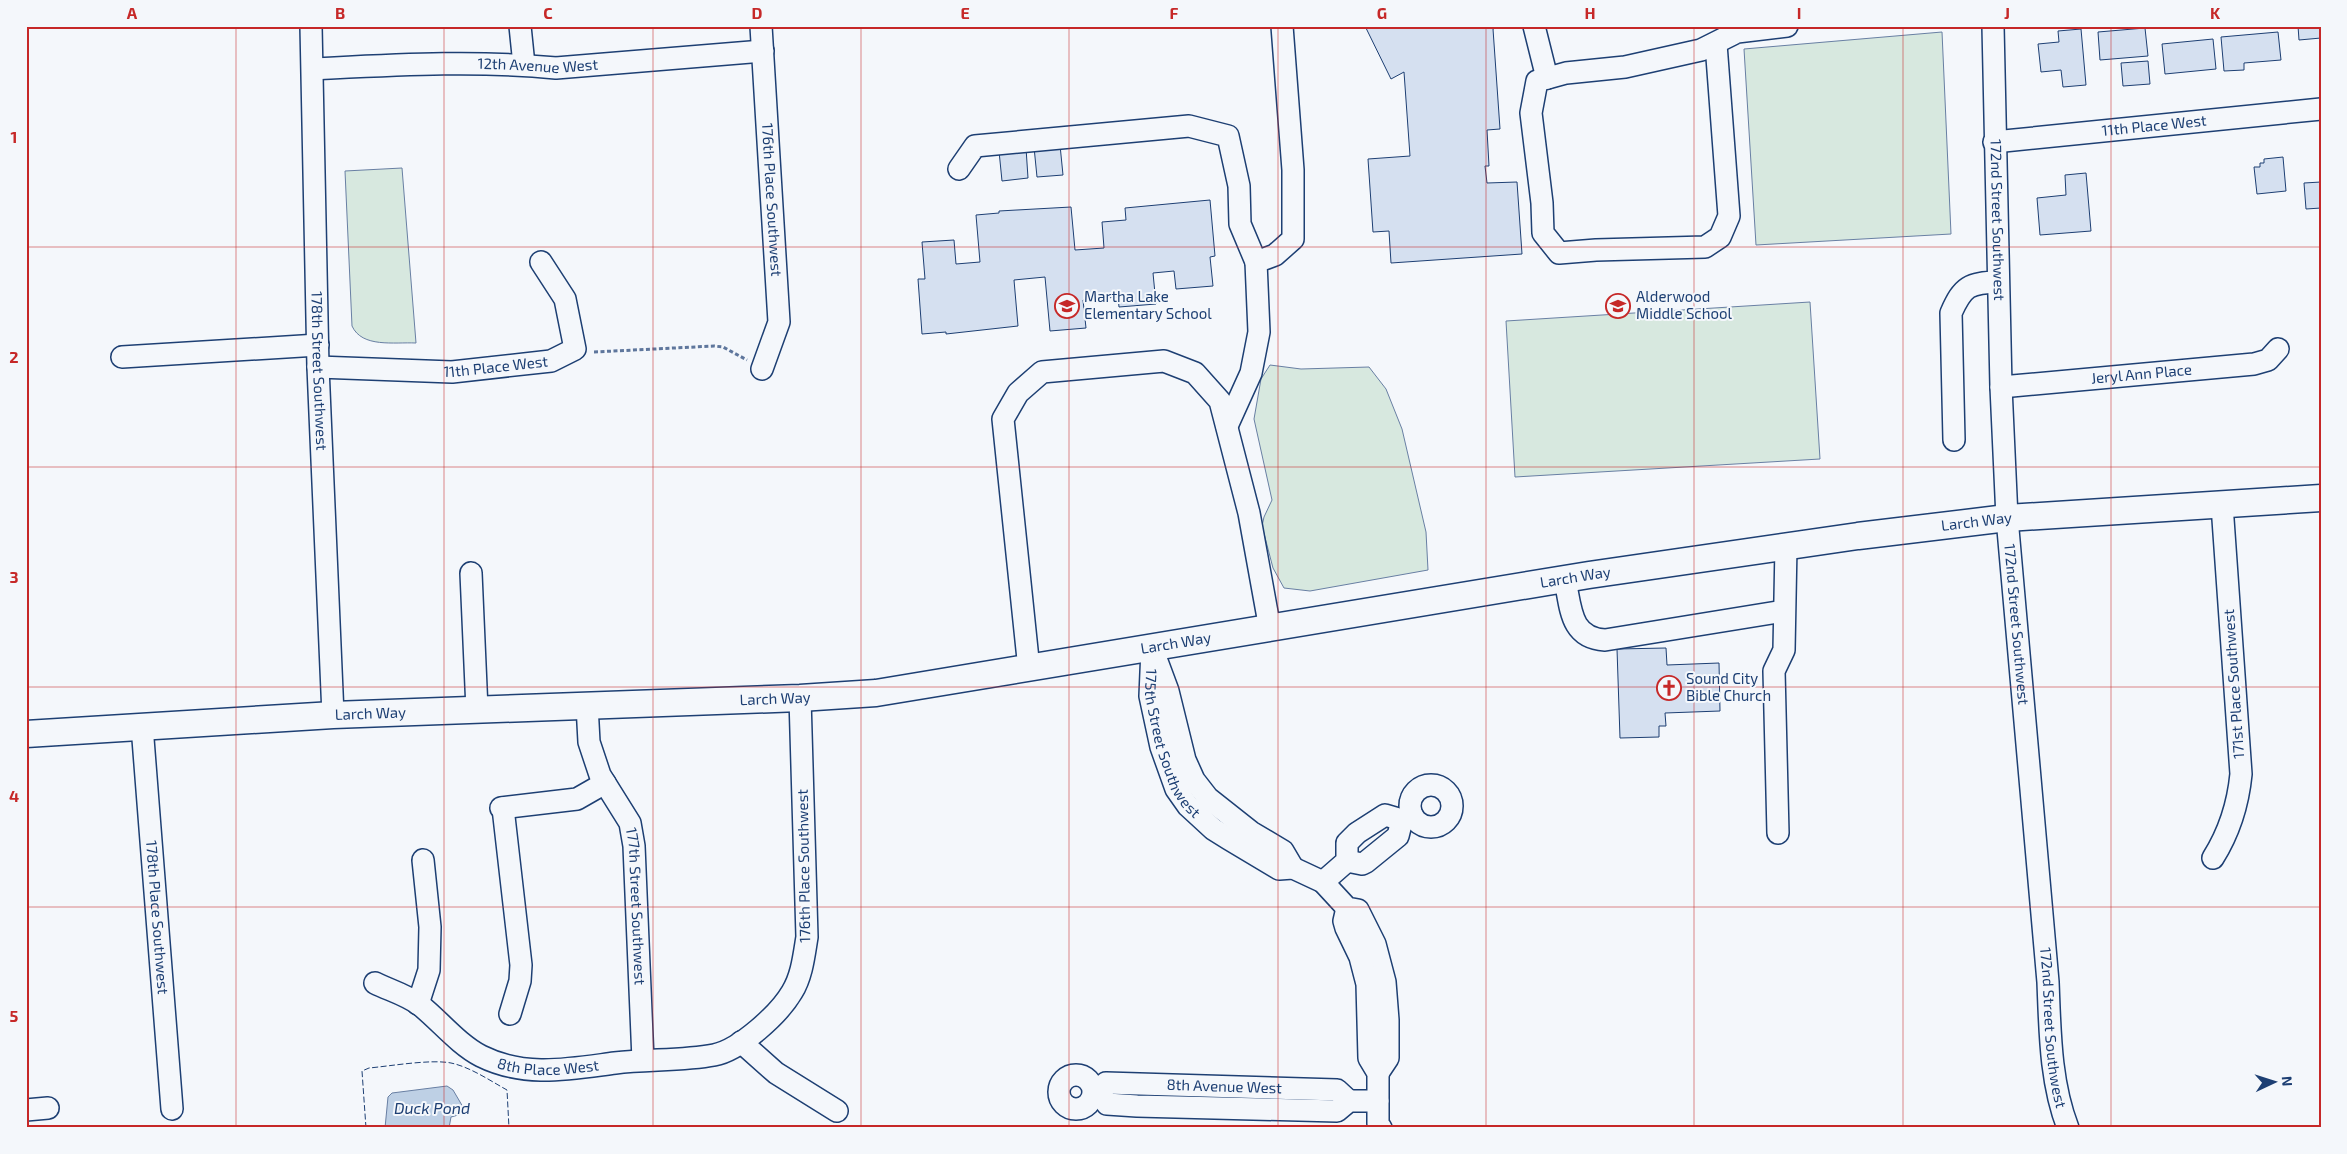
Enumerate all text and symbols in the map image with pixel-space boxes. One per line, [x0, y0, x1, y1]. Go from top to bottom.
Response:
text: A [127, 3, 138, 22]
text: B [335, 3, 345, 22]
text: C [543, 3, 553, 22]
text: D [752, 3, 763, 22]
text: E [960, 3, 970, 22]
text: F [1170, 3, 1179, 22]
text: G [1377, 3, 1387, 22]
text: H [1584, 3, 1596, 22]
text: I [1797, 3, 1801, 22]
text: J [2004, 3, 2010, 22]
text: K [2210, 3, 2221, 22]
street label: 12th Avenue West [477, 54, 599, 76]
street label: 11th Place West [2101, 111, 2208, 139]
street label: 176th Place Southwest [759, 122, 786, 277]
text: 1 [11, 127, 17, 146]
street label: 172nd Street Southwest [1988, 139, 2009, 301]
place label: Martha Lake Elementary School [1084, 287, 1212, 322]
place label: Alderwood Middle School [1636, 287, 1732, 322]
street label: 178th Street Southwest [308, 291, 332, 451]
school or university icon: Martha Lake Elementary School [1054, 293, 1080, 319]
school or university icon: Alderwood Middle School [1605, 293, 1631, 319]
text: 2 [9, 347, 19, 366]
street label: 11th Place West [443, 351, 549, 380]
street label: Jeryl Ann Place [2090, 360, 2193, 387]
street label: Larch Way [1940, 508, 2013, 534]
street label: 172nd Street Southwest [2001, 543, 2033, 706]
street label: Larch Way [1539, 562, 1612, 591]
text: 3 [9, 567, 19, 586]
street label: 171st Place Southwest [2219, 608, 2247, 760]
street label: Larch Way [1139, 628, 1212, 657]
street label: 175th Street Southwest [1142, 669, 1205, 821]
place label: Sound City Bible Church [1686, 669, 1771, 704]
church icon: Sound City Bible Church [1656, 675, 1682, 701]
street label: Larch Way [739, 687, 811, 708]
street label: Larch Way [334, 702, 406, 723]
text: 4 [9, 786, 19, 805]
street label: 176th Place Southwest [793, 789, 813, 943]
street label: 177th Street Southwest [623, 826, 650, 986]
street label: 178th Place Southwest [143, 840, 173, 995]
street label: 172nd Street Southwest [2037, 946, 2071, 1110]
text: 5 [10, 1006, 19, 1025]
street label: 8th Place West [495, 1053, 600, 1078]
north arrow [2250, 1056, 2300, 1106]
street label: 8th Avenue West [1166, 1075, 1283, 1096]
text: N [2279, 1075, 2296, 1087]
water label: Duck Pond [394, 1098, 470, 1117]

